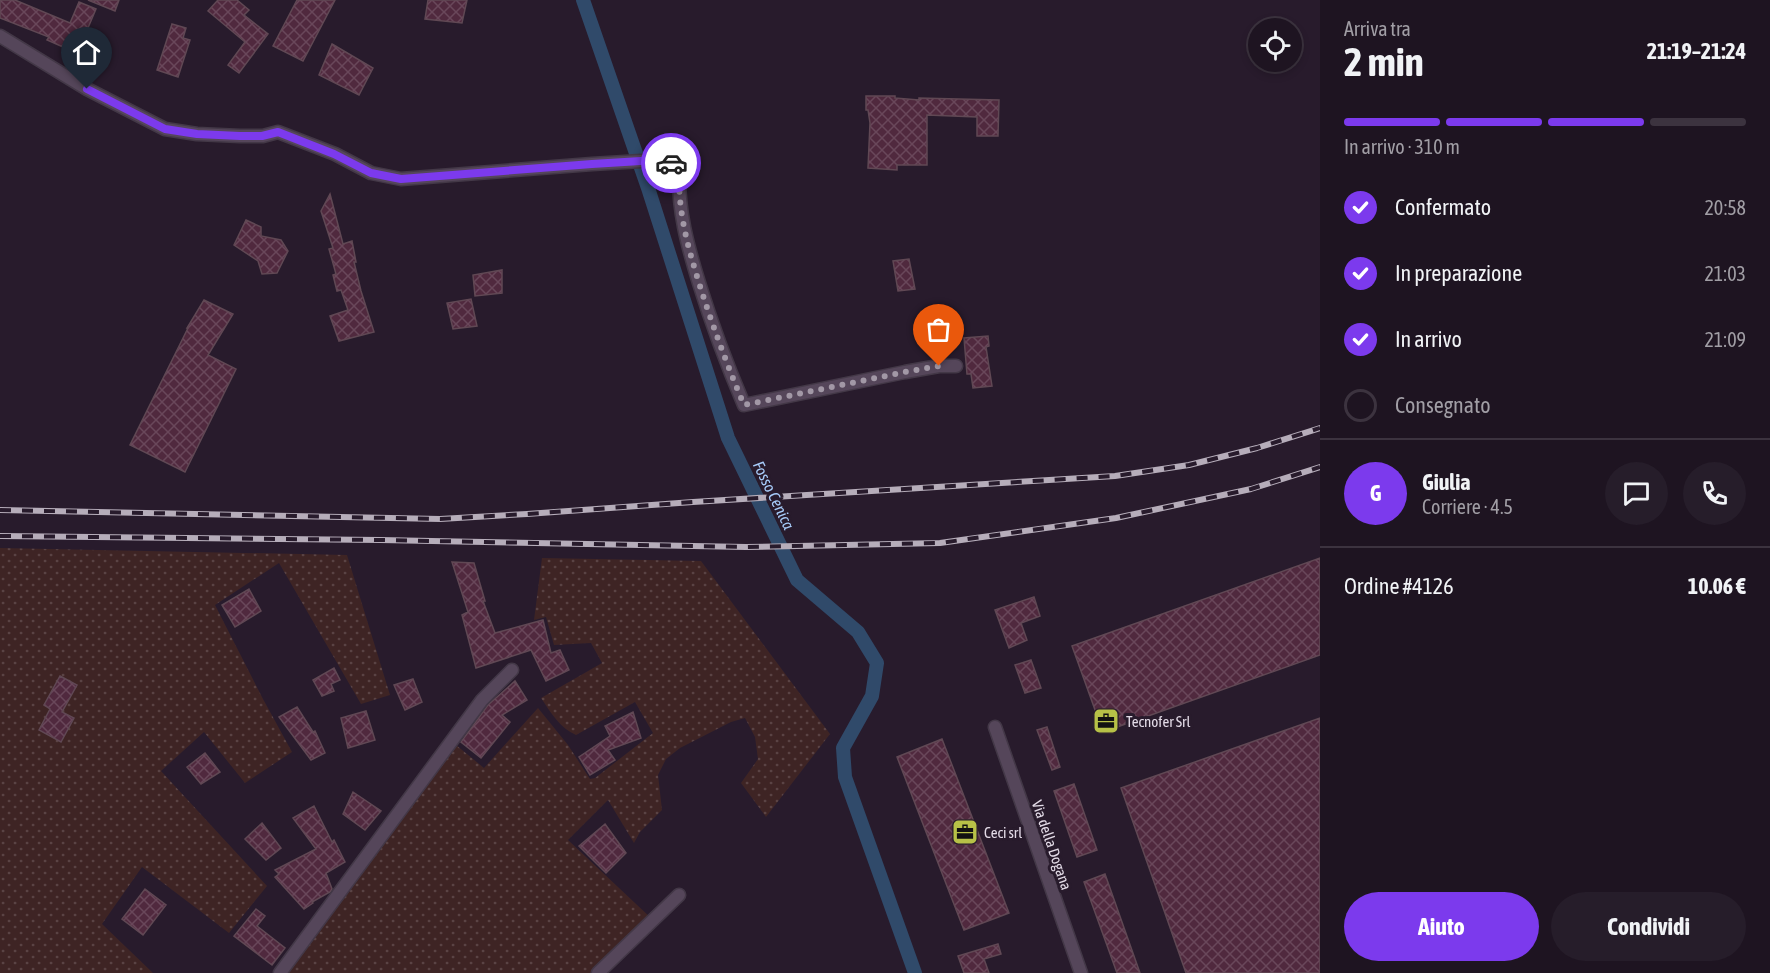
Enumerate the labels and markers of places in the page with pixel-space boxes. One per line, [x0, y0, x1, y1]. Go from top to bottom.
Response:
pin [61, 27, 112, 89]
pin [913, 304, 964, 366]
office icon: Tecnofer Srl [1091, 706, 1121, 736]
place label: Tecnofer Srl [1126, 713, 1190, 730]
office icon: Ceci srl [950, 817, 980, 847]
place label: Ceci srl [984, 824, 1022, 841]

